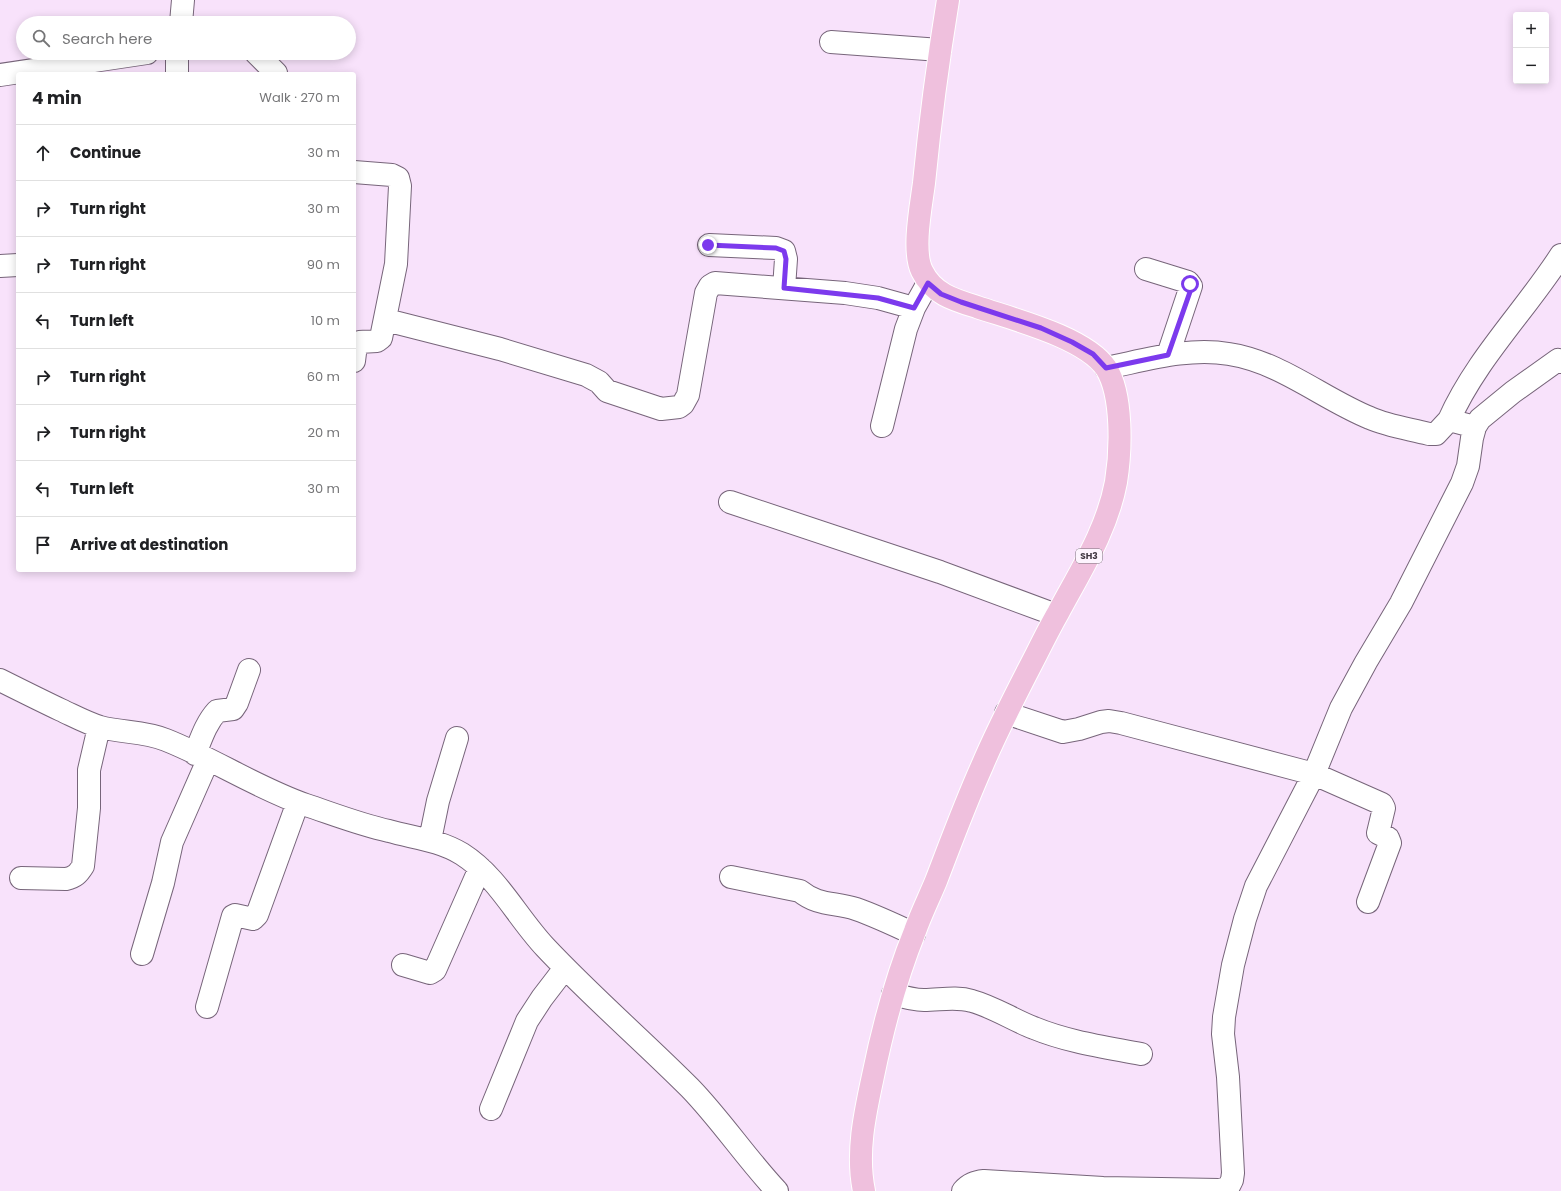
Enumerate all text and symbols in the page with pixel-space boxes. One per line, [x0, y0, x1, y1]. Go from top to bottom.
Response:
map controls [1513, 12, 1549, 84]
button: + [1513, 12, 1549, 48]
search box [16, 16, 356, 60]
icon: search [30, 27, 52, 49]
text: Search here [62, 28, 152, 49]
button: − [1513, 48, 1549, 84]
text: 4 min [32, 86, 82, 110]
text: Walk · 270 m [259, 88, 340, 107]
icon: ahead [32, 142, 54, 164]
text: Continue [70, 142, 141, 163]
text: 30 m [307, 143, 340, 162]
icon: right [32, 198, 54, 220]
text: Turn right [70, 198, 146, 219]
text: 30 m [307, 199, 340, 218]
route end [699, 236, 717, 254]
icon: right [32, 254, 54, 276]
text: Turn right [70, 254, 146, 275]
text: 90 m [307, 255, 340, 274]
route start [1181, 275, 1199, 293]
icon: left [32, 310, 54, 332]
text: Turn left [70, 310, 134, 331]
text: 10 m [311, 311, 340, 330]
icon: right [32, 366, 54, 388]
text: Turn right [70, 366, 146, 387]
text: 60 m [307, 367, 340, 386]
icon: right [32, 422, 54, 444]
text: Turn right [70, 422, 146, 443]
text: 20 m [307, 423, 340, 442]
icon: left [32, 478, 54, 500]
text: Turn left [70, 478, 134, 499]
text: 30 m [307, 479, 340, 498]
icon: arrive [32, 534, 54, 556]
text: Arrive at destination [70, 534, 228, 555]
road number: SH3 [1076, 549, 1102, 563]

